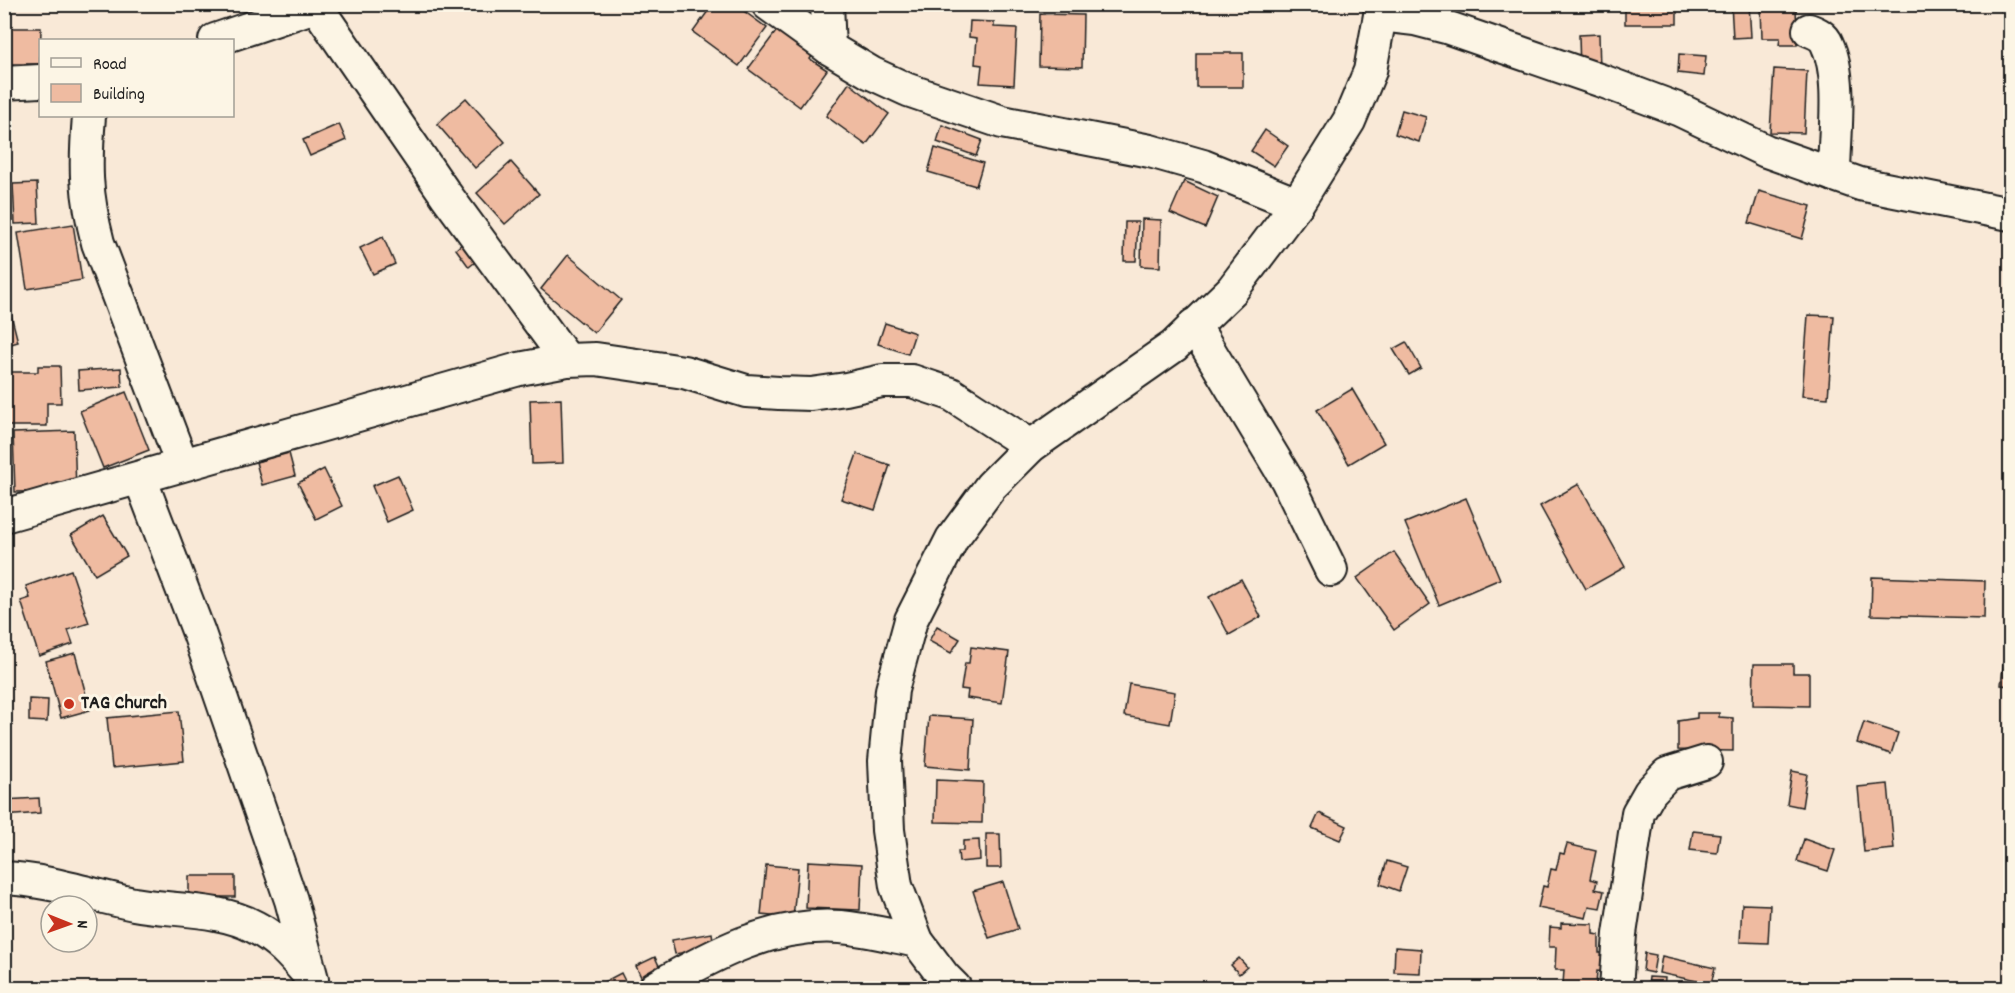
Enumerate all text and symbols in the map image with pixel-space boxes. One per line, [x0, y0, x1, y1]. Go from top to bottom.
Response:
legend [39, 39, 234, 117]
text: Road [93, 53, 127, 78]
text: Building [93, 83, 145, 108]
place label: TAG Church [81, 690, 167, 718]
marker: TAG Church [62, 697, 76, 711]
north arrow [39, 894, 99, 954]
text: N [70, 920, 93, 928]

